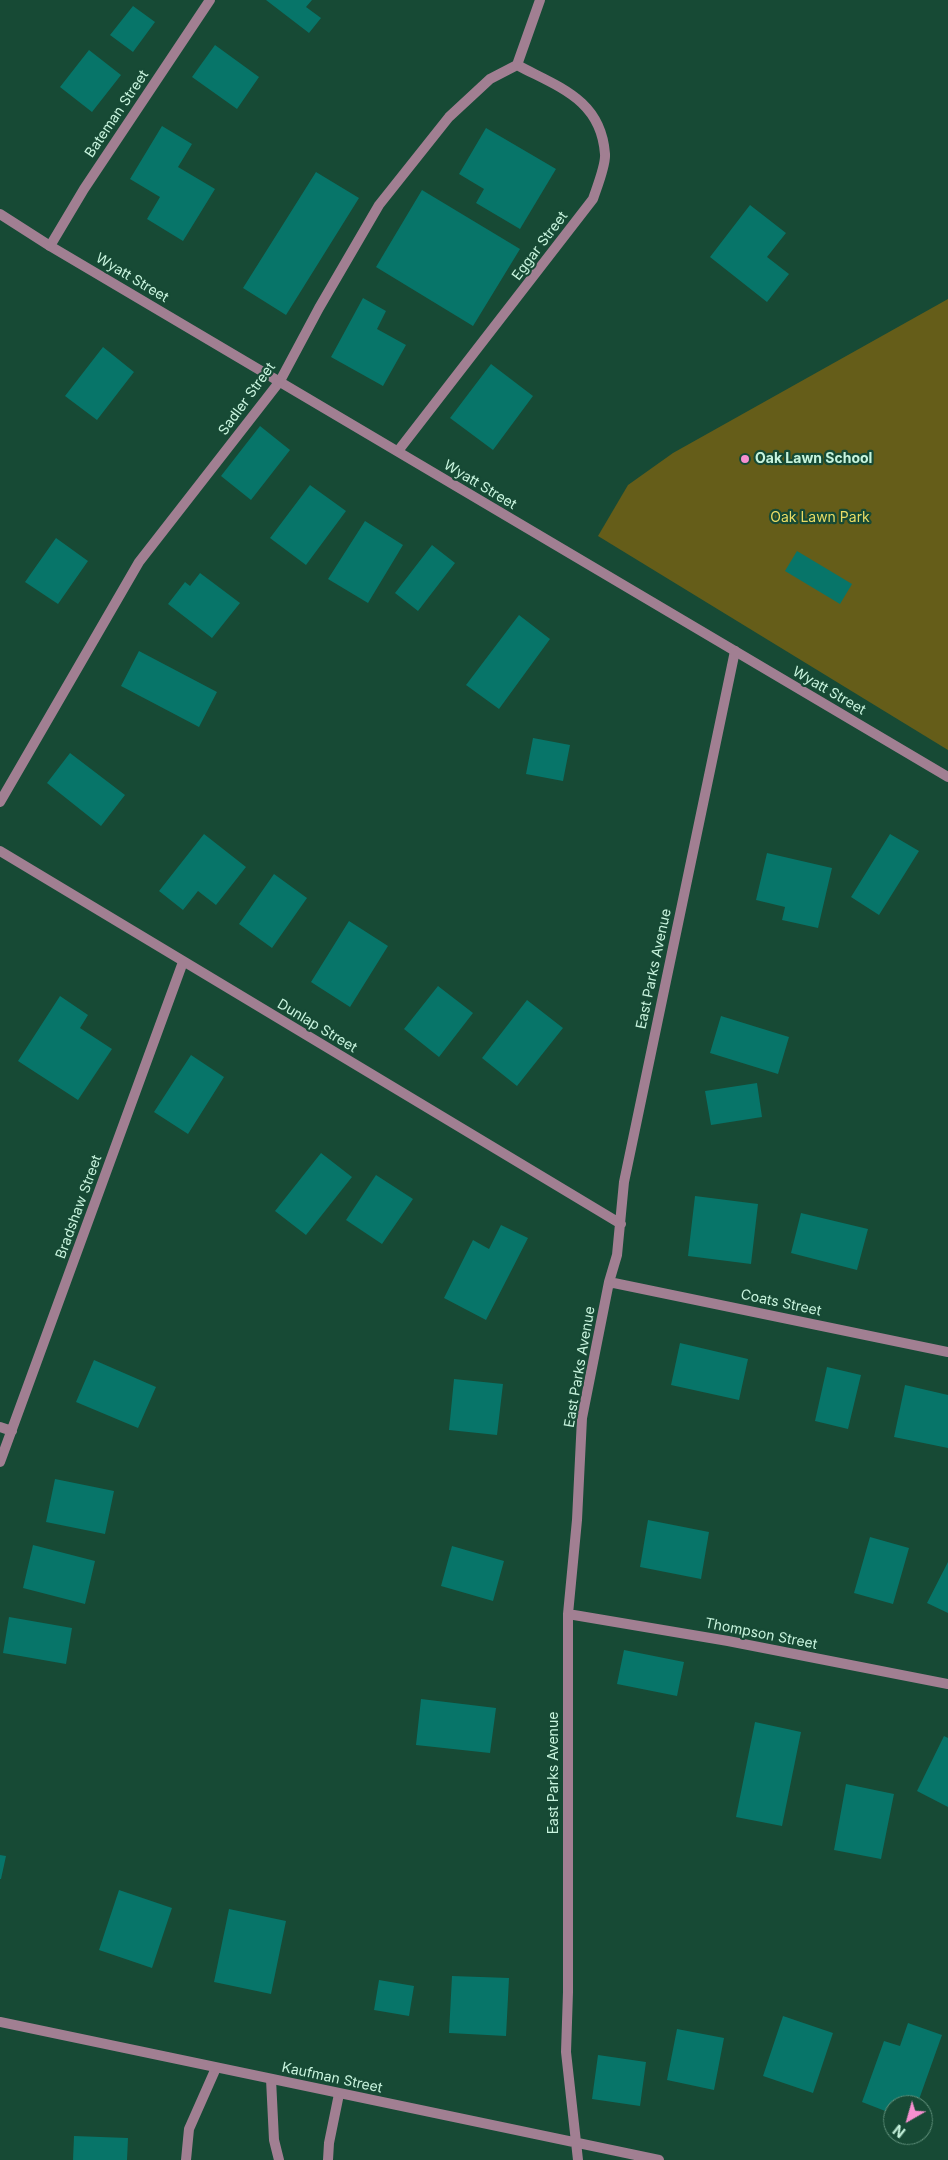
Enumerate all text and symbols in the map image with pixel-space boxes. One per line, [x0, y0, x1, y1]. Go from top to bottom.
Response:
street label: Bateman Street [82, 67, 152, 161]
street label: Eggar Street [509, 208, 571, 284]
street label: Wyatt Street [93, 250, 171, 306]
street label: Sadler Street [215, 359, 279, 439]
place label: Oak Lawn School [755, 451, 872, 467]
marker: Oak Lawn School [739, 453, 751, 465]
street label: Wyatt Street [441, 457, 519, 513]
park label: Oak Lawn Park [770, 510, 870, 526]
street label: Wyatt Street [789, 663, 869, 719]
street label: East Parks Avenue [633, 907, 675, 1031]
street label: Dunlap Street [274, 996, 360, 1056]
street label: Bradshaw Street [52, 1153, 106, 1261]
street label: Coats Street [739, 1286, 823, 1320]
street label: East Parks Avenue [561, 1305, 599, 1429]
street label: Thompson Street [703, 1615, 819, 1653]
street label: East Parks Avenue [546, 1712, 562, 1834]
street label: Kaufman Street [280, 2059, 384, 2097]
north arrow [883, 2095, 933, 2145]
text: N [890, 2121, 909, 2141]

